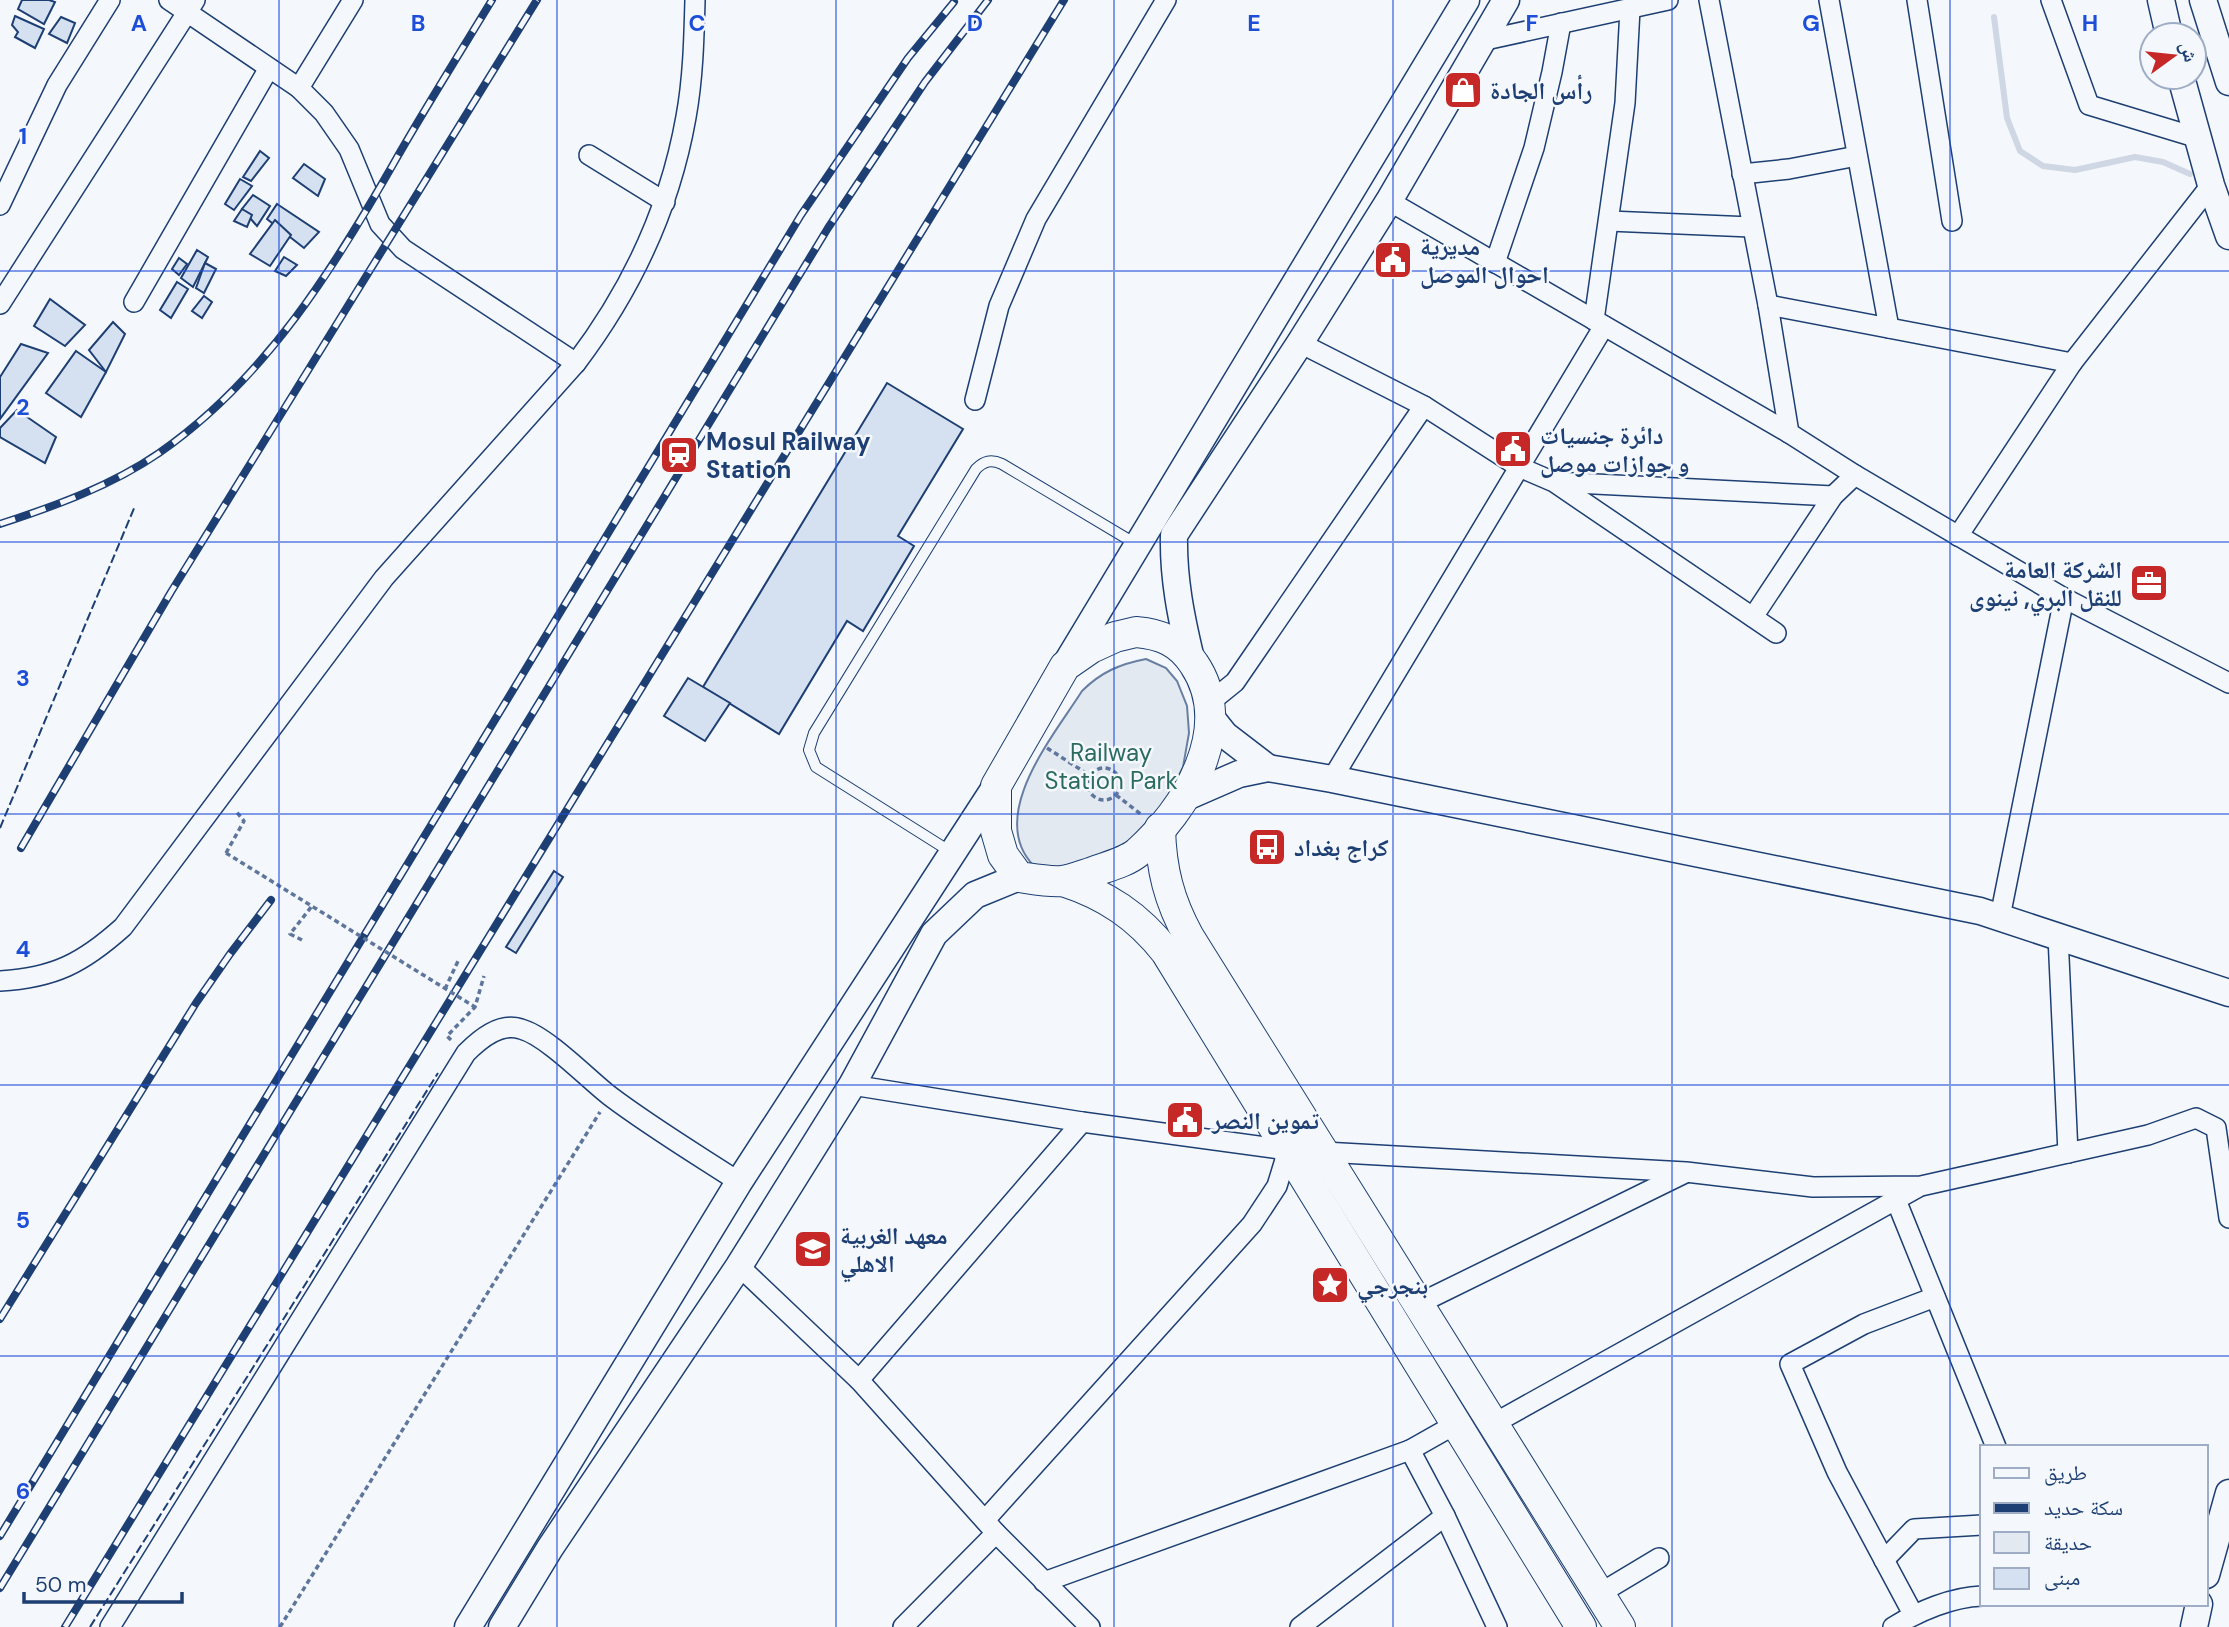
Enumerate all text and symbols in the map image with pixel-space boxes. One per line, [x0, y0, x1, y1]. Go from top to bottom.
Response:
text: A [131, 8, 147, 38]
text: B [411, 8, 425, 38]
text: C [689, 8, 705, 38]
text: D [967, 8, 983, 38]
text: E [1247, 8, 1261, 38]
text: F [1526, 8, 1539, 38]
text: G [1802, 8, 1820, 38]
text: H [2082, 8, 2098, 38]
north arrow [2138, 21, 2208, 91]
text: ش [2174, 39, 2204, 65]
shop icon: رأس الجادة [1442, 69, 1484, 111]
place label: رأس الجادة [1490, 74, 1592, 106]
text: 1 [19, 121, 27, 151]
place label: مديرية احوال الموصل [1420, 231, 1549, 290]
public building icon: مديرية احوال الموصل [1372, 239, 1414, 281]
text: 2 [16, 392, 30, 422]
place label: دائرة جنسيات و جوازات موصل [1540, 420, 1689, 479]
place label: Mosul Railway Station [706, 426, 871, 485]
public building icon: دائرة جنسيات و جوازات موصل [1492, 428, 1534, 470]
station icon: Mosul Railway Station [658, 434, 700, 476]
place label: الشركة العامة للنقل البري, نينوى [1969, 554, 2122, 616]
office icon: الشركة العامة للنقل البري, نينوى [2128, 562, 2170, 604]
text: 3 [16, 663, 30, 693]
park label: Railway Station Park [1044, 737, 1178, 796]
bus stop icon: كراج بغداد [1246, 826, 1288, 868]
place label: كراج بغداد [1294, 832, 1389, 863]
text: 4 [16, 934, 31, 964]
public building icon: تموين النصر [1164, 1099, 1206, 1141]
place label: تموين النصر [1211, 1105, 1319, 1136]
text: 5 [16, 1205, 30, 1235]
place label: معهد الغربية الاهلي [840, 1220, 948, 1282]
school or university icon: معهد الغربية الاهلي [792, 1228, 834, 1270]
place icon: بنجرجي [1309, 1264, 1351, 1306]
place label: بنجرجي [1357, 1270, 1428, 1304]
legend [1980, 1445, 2208, 1606]
text: طريق [2044, 1459, 2087, 1487]
text: 6 [16, 1476, 30, 1506]
text: سكة حديد [2044, 1494, 2123, 1522]
text: حديقة [2044, 1529, 2092, 1557]
scale bar [24, 1560, 182, 1604]
text: مبنى [2044, 1564, 2080, 1592]
text: 50 m [35, 1571, 86, 1599]

